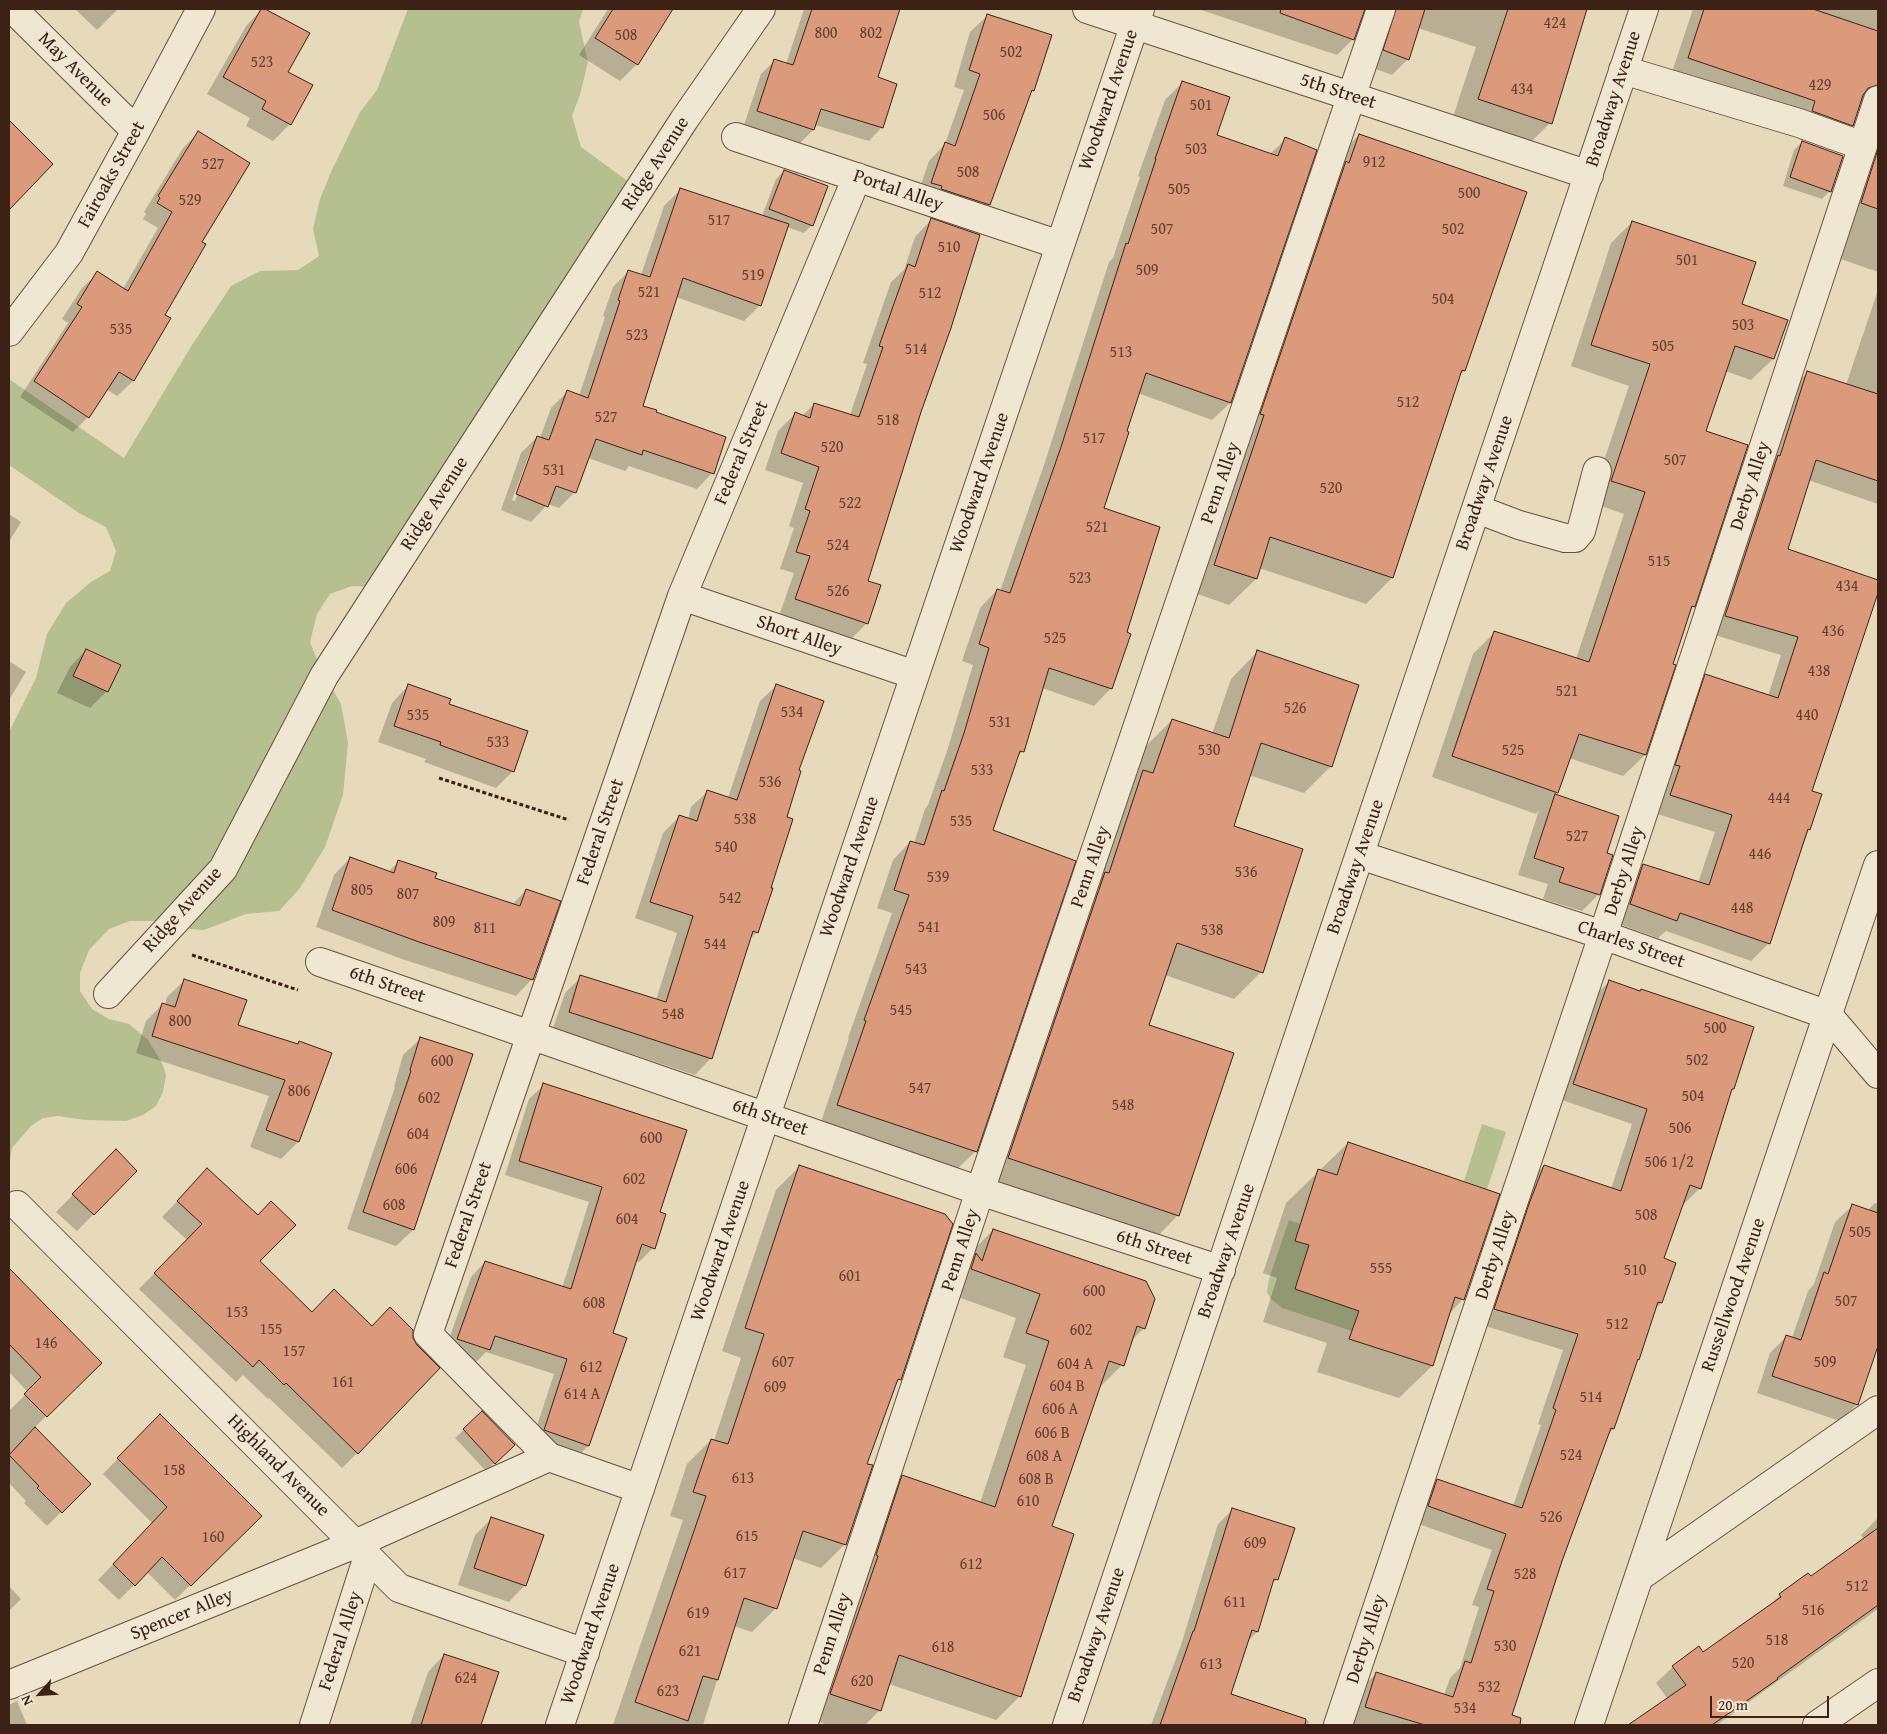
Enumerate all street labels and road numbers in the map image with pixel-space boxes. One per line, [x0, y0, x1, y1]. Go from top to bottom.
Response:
street label: Woodward Avenue [1074, 27, 1144, 173]
street label: May Avenue [33, 28, 117, 112]
street label: Broadway Avenue [1581, 28, 1647, 170]
street label: 5th Street [1297, 69, 1379, 115]
street label: Ridge Avenue [617, 113, 695, 215]
street label: Fairoaks Street [73, 118, 151, 232]
street label: Portal Alley [850, 165, 946, 217]
street label: Federal Street [710, 398, 774, 508]
street label: Woodward Avenue [945, 410, 1015, 556]
street label: Broadway Avenue [1451, 412, 1519, 554]
street label: Penn Alley [1196, 439, 1246, 527]
street label: Derby Alley [1726, 439, 1776, 533]
street label: Ridge Avenue [396, 453, 474, 555]
street label: Short Alley [753, 611, 845, 661]
street label: Federal Street [572, 776, 630, 888]
street label: Woodward Avenue [815, 794, 885, 940]
street label: Broadway Avenue [1322, 796, 1390, 938]
street label: Penn Alley [1066, 823, 1116, 911]
street label: Derby Alley [1600, 824, 1650, 918]
street label: Ridge Avenue [139, 862, 227, 958]
street label: Charles Street [1574, 916, 1688, 974]
street label: 6th Street [346, 961, 428, 1009]
street label: 6th Street [729, 1094, 811, 1142]
street label: Federal Street [440, 1159, 498, 1271]
street label: Woodward Avenue [686, 1178, 756, 1324]
street label: Broadway Avenue [1193, 1180, 1261, 1322]
street label: Penn Alley [937, 1206, 985, 1294]
street label: Derby Alley [1471, 1208, 1521, 1302]
street label: Russellwood Avenue [1697, 1215, 1771, 1375]
street label: 6th Street [1113, 1225, 1195, 1271]
street label: Highland Avenue [222, 1410, 334, 1522]
street label: Woodward Avenue [556, 1561, 626, 1707]
street label: Broadway Avenue [1063, 1564, 1131, 1706]
street label: Spencer Alley [127, 1584, 237, 1646]
street label: Federal Alley [314, 1588, 368, 1694]
street label: Penn Alley [809, 1590, 857, 1678]
street label: Derby Alley [1342, 1592, 1392, 1686]

